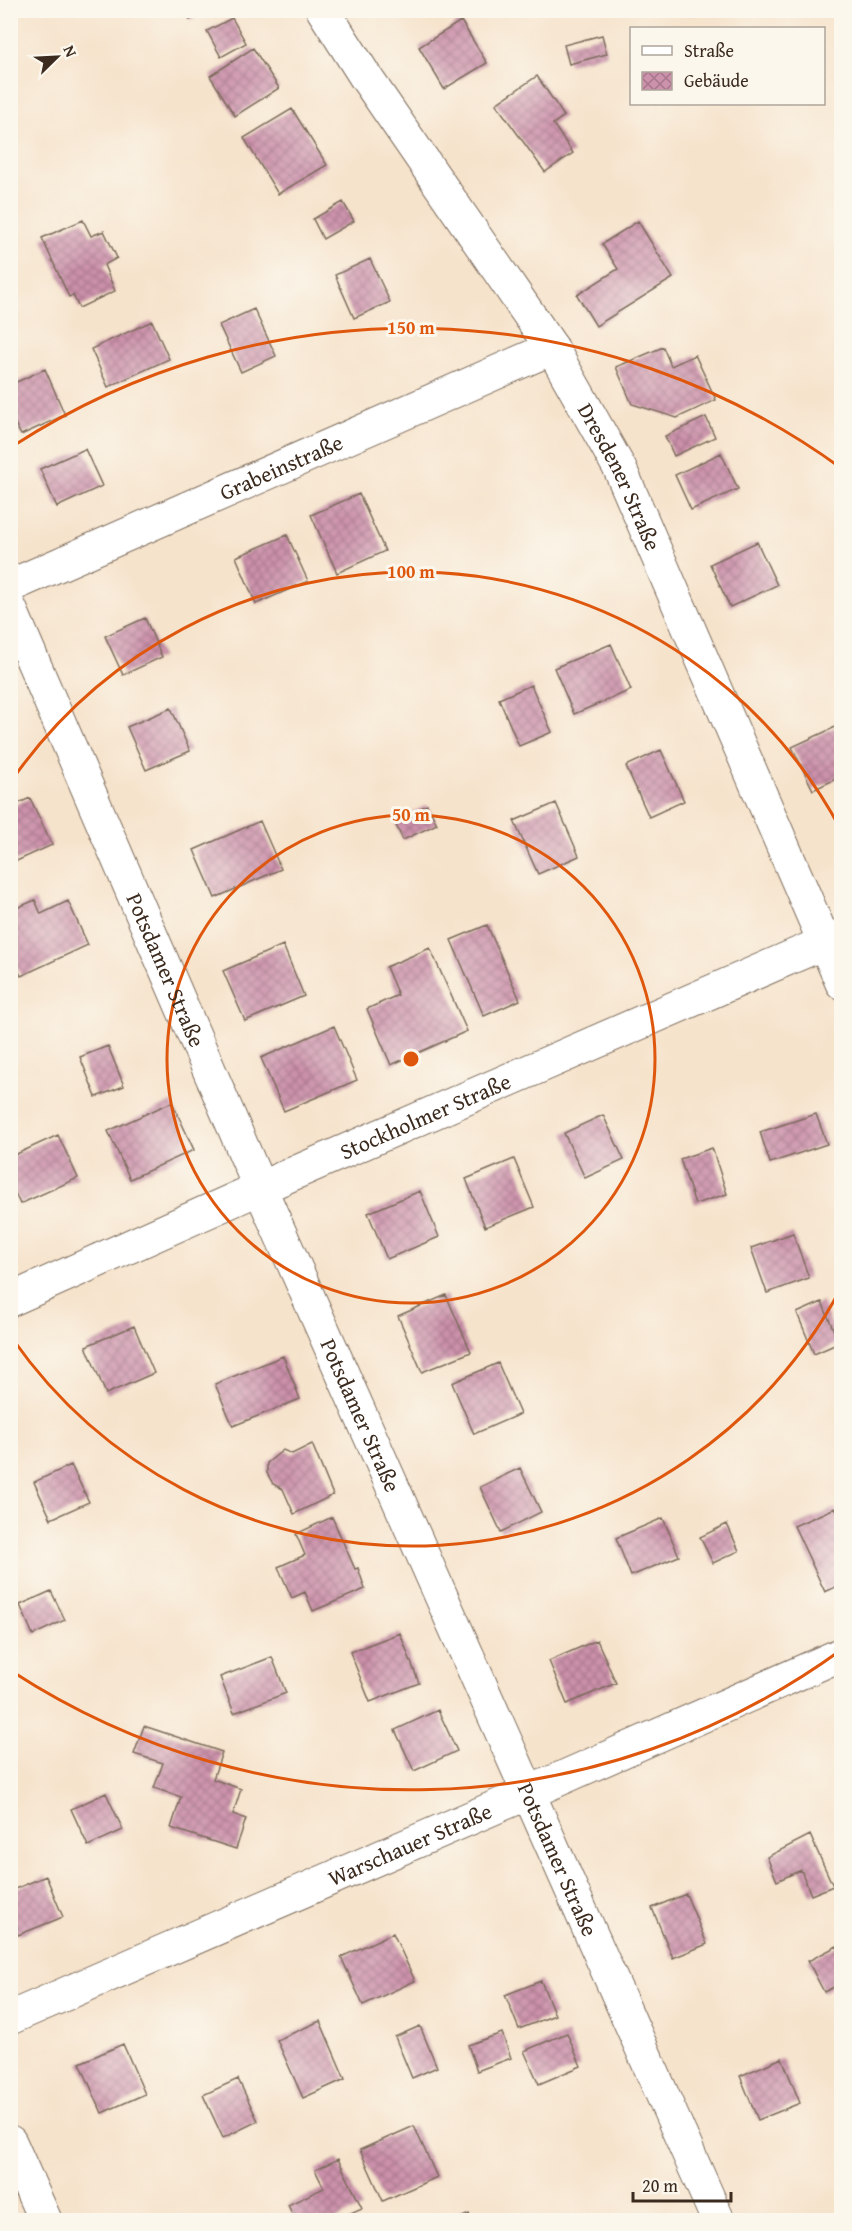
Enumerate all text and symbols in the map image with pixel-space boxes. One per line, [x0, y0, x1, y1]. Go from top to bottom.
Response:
north arrow [27, 27, 87, 87]
legend [630, 27, 825, 105]
text: Straße [684, 37, 734, 64]
text: N [58, 41, 84, 61]
text: Gebäude [684, 67, 749, 94]
text: 150 m [387, 314, 435, 341]
street label: Dresdener Straße [570, 397, 669, 556]
street label: Grabeinstraße [214, 426, 348, 508]
text: 100 m [387, 558, 435, 585]
text: 50 m [392, 801, 431, 828]
street label: Potsdamer Straße [119, 888, 213, 1052]
centre of rings [401, 1049, 421, 1069]
street label: Stockholmer Straße [335, 1065, 516, 1167]
street label: Potsdamer Straße [313, 1333, 409, 1497]
street label: Potsdamer Straße [510, 1777, 606, 1941]
street label: Warschauer Straße [323, 1795, 497, 1894]
scale bar [633, 2165, 730, 2203]
text: 20 m [642, 2172, 678, 2199]

